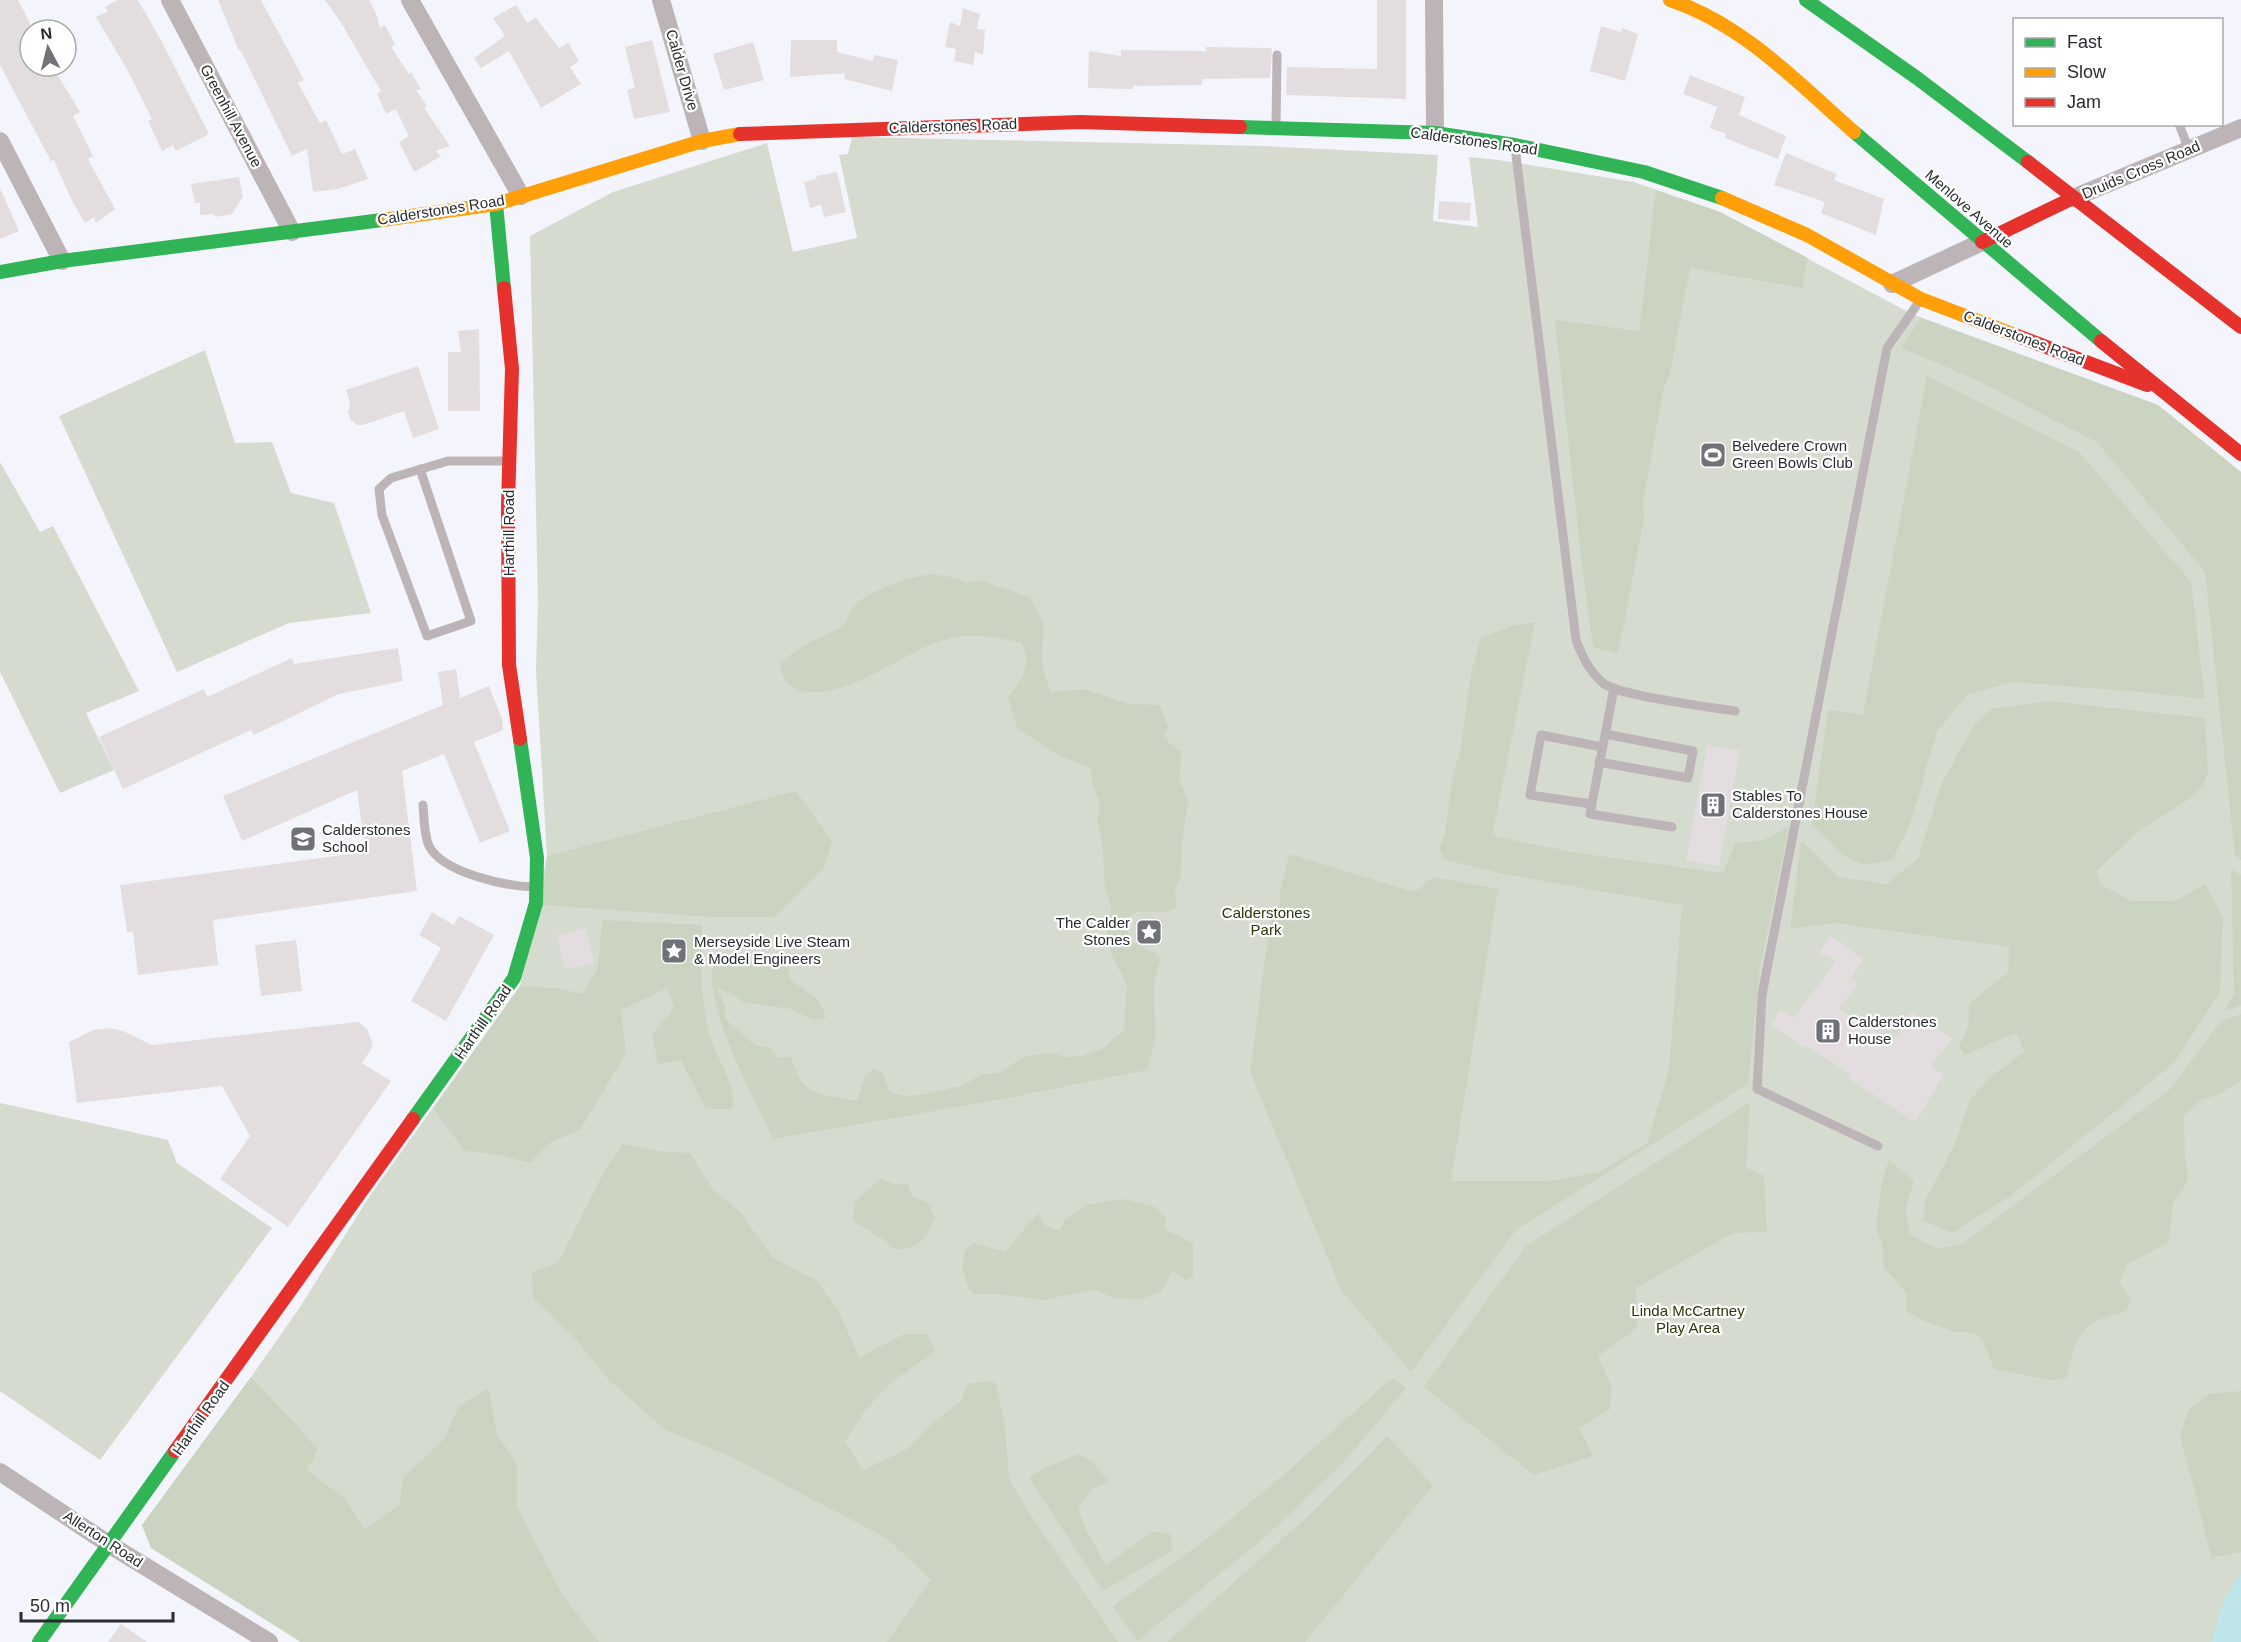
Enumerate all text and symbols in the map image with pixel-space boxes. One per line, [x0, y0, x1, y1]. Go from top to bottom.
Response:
north arrow [18, 18, 78, 78]
legend [2013, 18, 2223, 126]
text: N [39, 24, 53, 43]
street label: Calder Drive [663, 27, 702, 112]
text: Fast [2067, 32, 2102, 52]
street label: Greenhill Avenue [197, 61, 266, 170]
text: Slow [2067, 62, 2107, 82]
text: Jam [2067, 92, 2101, 112]
street label: Calderstones Road [889, 115, 1017, 136]
street label: Calderstones Road [1409, 123, 1539, 158]
street label: Druids Cross Road [2079, 137, 2202, 202]
street label: Menlove Avenue [1922, 166, 2017, 251]
street label: Calderstones Road [376, 191, 506, 228]
street label: Calderstones Road [1961, 307, 2087, 368]
place label: Belvedere Crown Green Bowls Club [1732, 437, 1853, 471]
sports icon: Belvedere Crown Green Bowls Club [1698, 440, 1728, 470]
street label: Harthill Road [500, 490, 517, 576]
place label: Stables To Calderstones House [1732, 787, 1868, 821]
building icon: Stables To Calderstones House [1698, 790, 1728, 820]
place label: Calderstones School [322, 821, 410, 855]
school or university icon: Calderstones School [288, 824, 318, 854]
park label: Calderstones Park [1222, 904, 1310, 938]
place label: The Calder Stones [1056, 914, 1130, 948]
place icon: The Calder Stones [1134, 917, 1164, 947]
place label: Merseyside Live Steam & Model Engineers [694, 933, 850, 967]
place icon: Merseyside Live Steam & Model Engineers [659, 936, 689, 966]
street label: Harthill Road [451, 981, 514, 1062]
place label: Calderstones House [1848, 1013, 1936, 1047]
building icon: Calderstones House [1813, 1016, 1843, 1046]
park label: Linda McCartney Play Area [1631, 1302, 1745, 1336]
street label: Harthill Road [169, 1377, 232, 1458]
street label: Allerton Road [61, 1507, 146, 1570]
scale bar [21, 1585, 172, 1623]
text: 50 m [30, 1596, 70, 1616]

